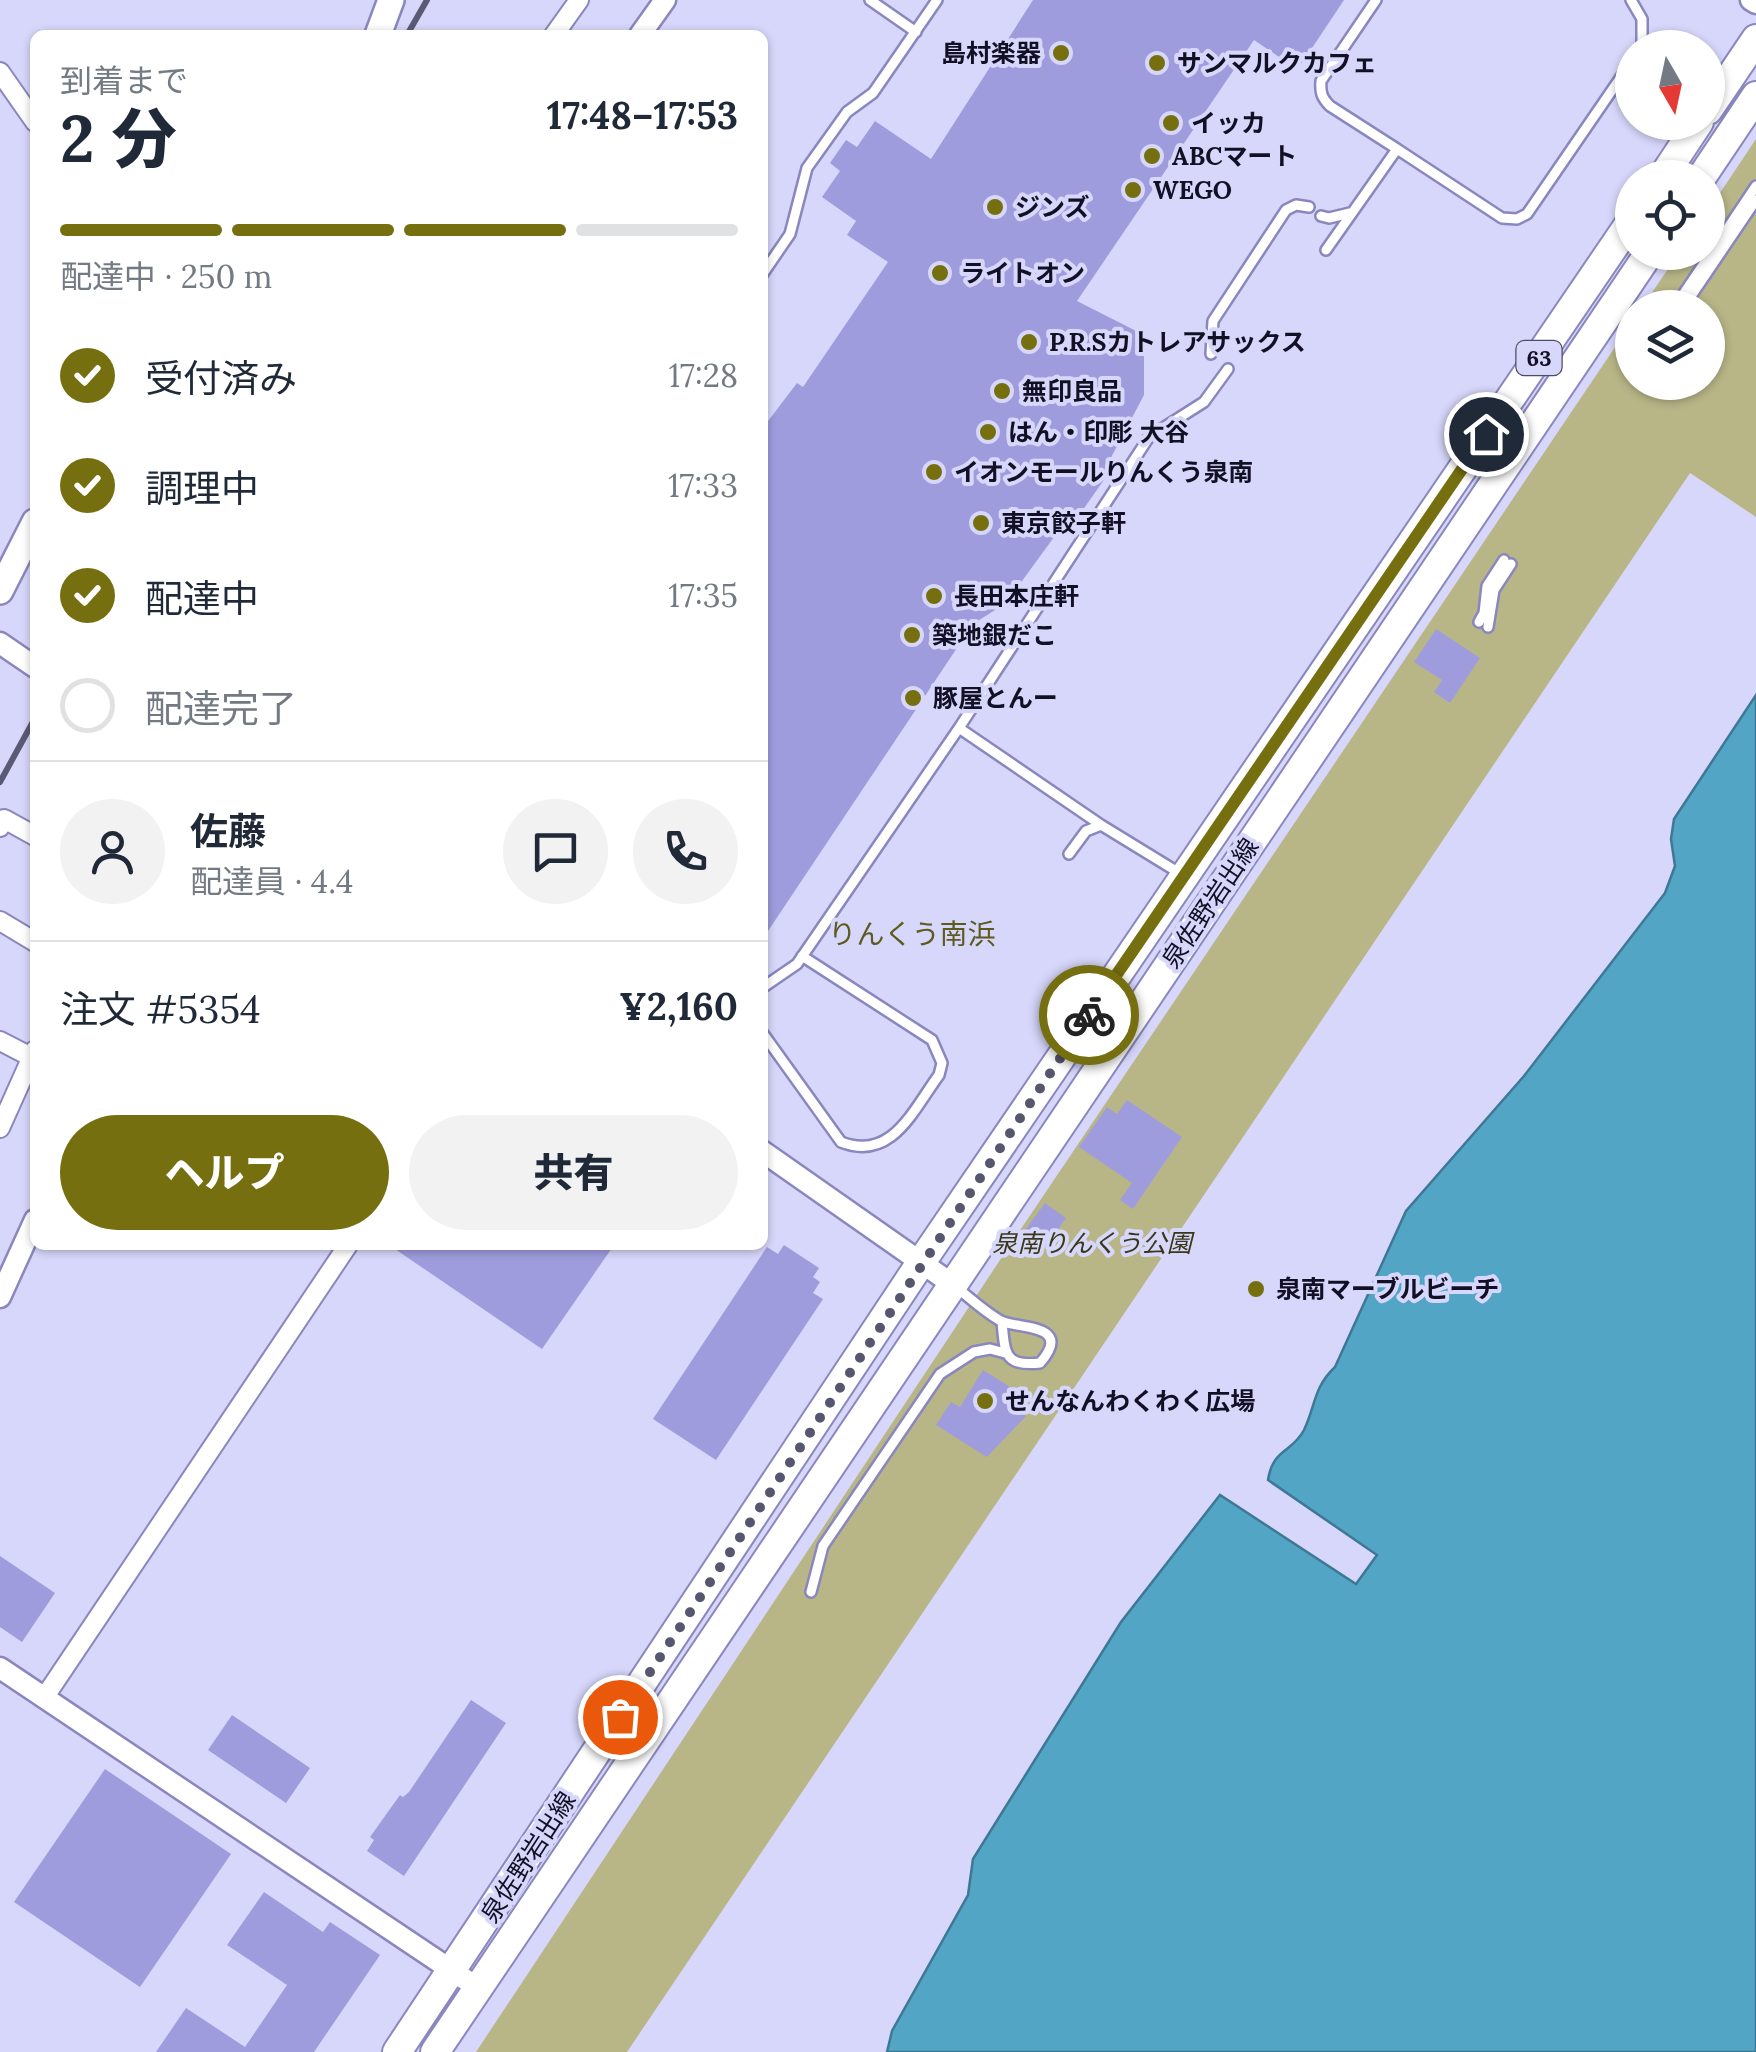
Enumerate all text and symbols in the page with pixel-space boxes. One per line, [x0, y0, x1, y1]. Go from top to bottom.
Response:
north arrow [1615, 30, 1725, 140]
map controls [1615, 30, 1725, 400]
place label: 島村楽器 [941, 37, 1041, 69]
marker: 島村楽器 [1050, 42, 1072, 64]
place label: サンマルクカフェ [1177, 47, 1377, 79]
marker: サンマルクカフェ [1146, 52, 1168, 74]
text: 到着まで [60, 60, 188, 101]
text: 17:48–17:53 [547, 91, 738, 139]
text: 2 分 [60, 97, 177, 180]
place label: イッカ [1191, 107, 1266, 139]
marker: イッカ [1160, 112, 1182, 134]
place label: ABCマート [1172, 140, 1297, 172]
marker: ABCマート [1141, 145, 1163, 167]
button: locate [1615, 160, 1725, 270]
place label: WEGO [1153, 174, 1232, 206]
marker: WEGO [1122, 179, 1144, 201]
place label: ジンズ [1015, 191, 1090, 223]
marker: ジンズ [984, 196, 1006, 218]
text: 配達中 · 250 m [60, 256, 272, 297]
place label: ライトオン [960, 257, 1085, 289]
marker: ライトオン [929, 262, 951, 284]
button: layers [1615, 290, 1725, 400]
place label: P.R.Sカトレアサックス [1049, 326, 1306, 358]
marker: P.R.Sカトレアサックス [1018, 331, 1040, 353]
road number: 63 [1516, 341, 1562, 375]
icon: check [60, 348, 115, 403]
text: 受付済み [145, 354, 297, 402]
text: 17:28 [668, 355, 738, 396]
place label: 無印良品 [1022, 375, 1122, 407]
marker: 無印良品 [991, 380, 1013, 402]
pin [1444, 392, 1529, 477]
icon: home [1459, 407, 1514, 462]
place label: はん・印彫 大谷 [1008, 416, 1190, 448]
marker: はん・印彫 大谷 [977, 421, 999, 443]
place label: イオンモールりんくう泉南 [954, 456, 1254, 488]
icon: check [60, 458, 115, 513]
marker: イオンモールりんくう泉南 [923, 461, 945, 483]
text: 調理中 [145, 464, 259, 512]
text: 17:33 [668, 465, 738, 506]
place label: 東京餃子軒 [1001, 507, 1126, 539]
marker: 東京餃子軒 [970, 512, 992, 534]
icon: check [60, 568, 115, 623]
text: 配達中 [145, 574, 259, 622]
text: 17:35 [668, 575, 738, 616]
place label: 長田本庄軒 [954, 580, 1079, 612]
marker: 長田本庄軒 [923, 585, 945, 607]
place label: 築地銀だこ [932, 619, 1057, 651]
marker: 築地銀だこ [901, 624, 923, 646]
place label: 豚屋とんー [933, 682, 1058, 714]
text: 配達完了 [145, 684, 297, 732]
marker: 豚屋とんー [902, 687, 924, 709]
button: person [60, 799, 165, 904]
button: chat [503, 799, 608, 904]
button: phone [633, 799, 738, 904]
text: 佐藤 [190, 807, 266, 855]
street label: 泉佐野岩出線 [1155, 832, 1265, 974]
text: 配達員 · 4.4 [190, 861, 353, 902]
district label: りんくう南浜 [828, 916, 996, 952]
courier [1039, 965, 1139, 1065]
text: ¥2,160 [619, 982, 738, 1030]
text: 注文 #5354 [60, 985, 261, 1033]
icon: bike [1062, 988, 1117, 1043]
button: ヘルプ [60, 1115, 389, 1230]
button: 共有 [409, 1115, 738, 1230]
park label: 泉南りんくう公園 [992, 1227, 1195, 1259]
place label: 泉南マーブルビーチ [1276, 1273, 1500, 1305]
marker: 泉南マーブルビーチ [1245, 1278, 1267, 1300]
place label: せんなんわくわく広場 [1005, 1385, 1255, 1417]
marker: せんなんわくわく広場 [974, 1390, 996, 1412]
pin [578, 1675, 663, 1760]
icon: bag [593, 1690, 648, 1745]
street label: 泉佐野岩出線 [474, 1785, 582, 1929]

